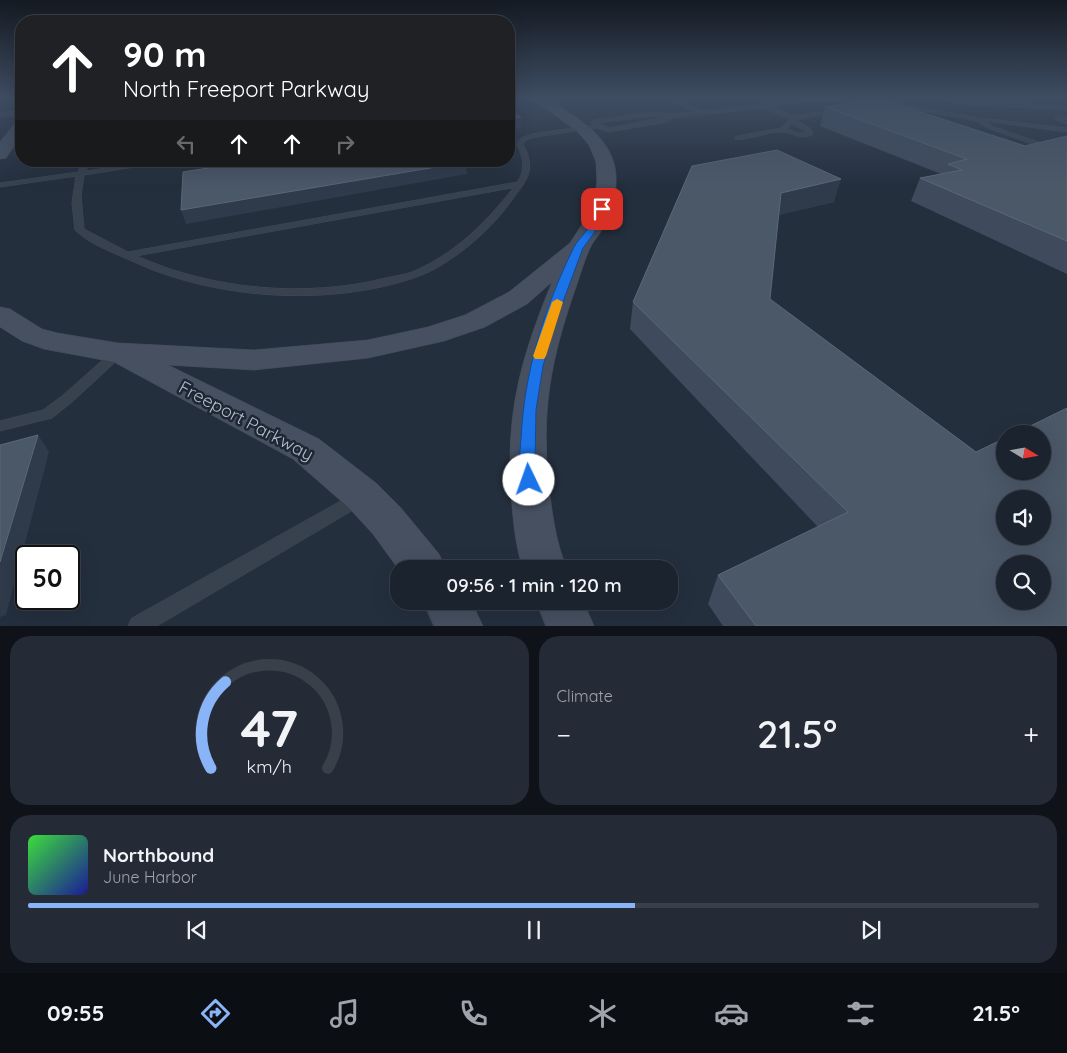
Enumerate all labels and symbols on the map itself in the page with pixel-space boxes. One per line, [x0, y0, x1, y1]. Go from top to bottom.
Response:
pin [581, 188, 623, 230]
street label: Freeport Parkway [175, 375, 318, 466]
north arrow [996, 425, 1051, 480]
position arrow [502, 453, 554, 505]
speed limit sign: 50 [15, 545, 80, 610]

